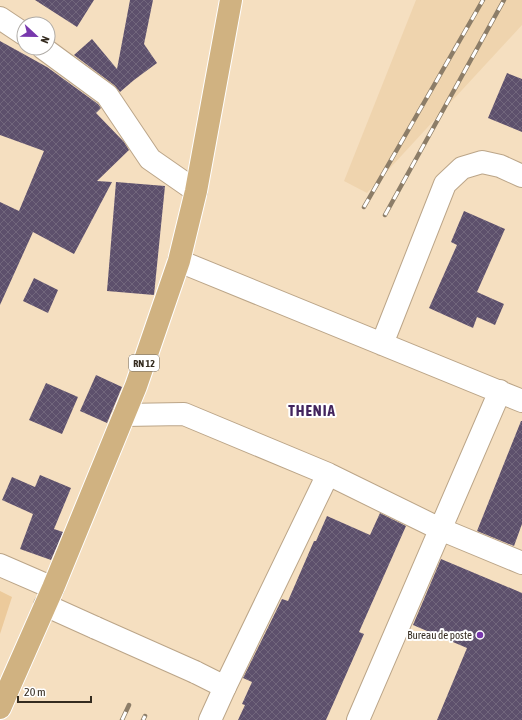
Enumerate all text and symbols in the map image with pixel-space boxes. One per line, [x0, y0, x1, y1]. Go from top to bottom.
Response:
north arrow [16, 16, 56, 56]
text: N [38, 34, 52, 45]
road number: RN 12 [129, 355, 159, 371]
district label: THENIA [288, 402, 336, 419]
place label: Bureau de poste [407, 629, 472, 641]
marker: Bureau de poste [475, 630, 485, 640]
scale bar [18, 678, 91, 704]
text: 20 m [24, 685, 46, 699]

